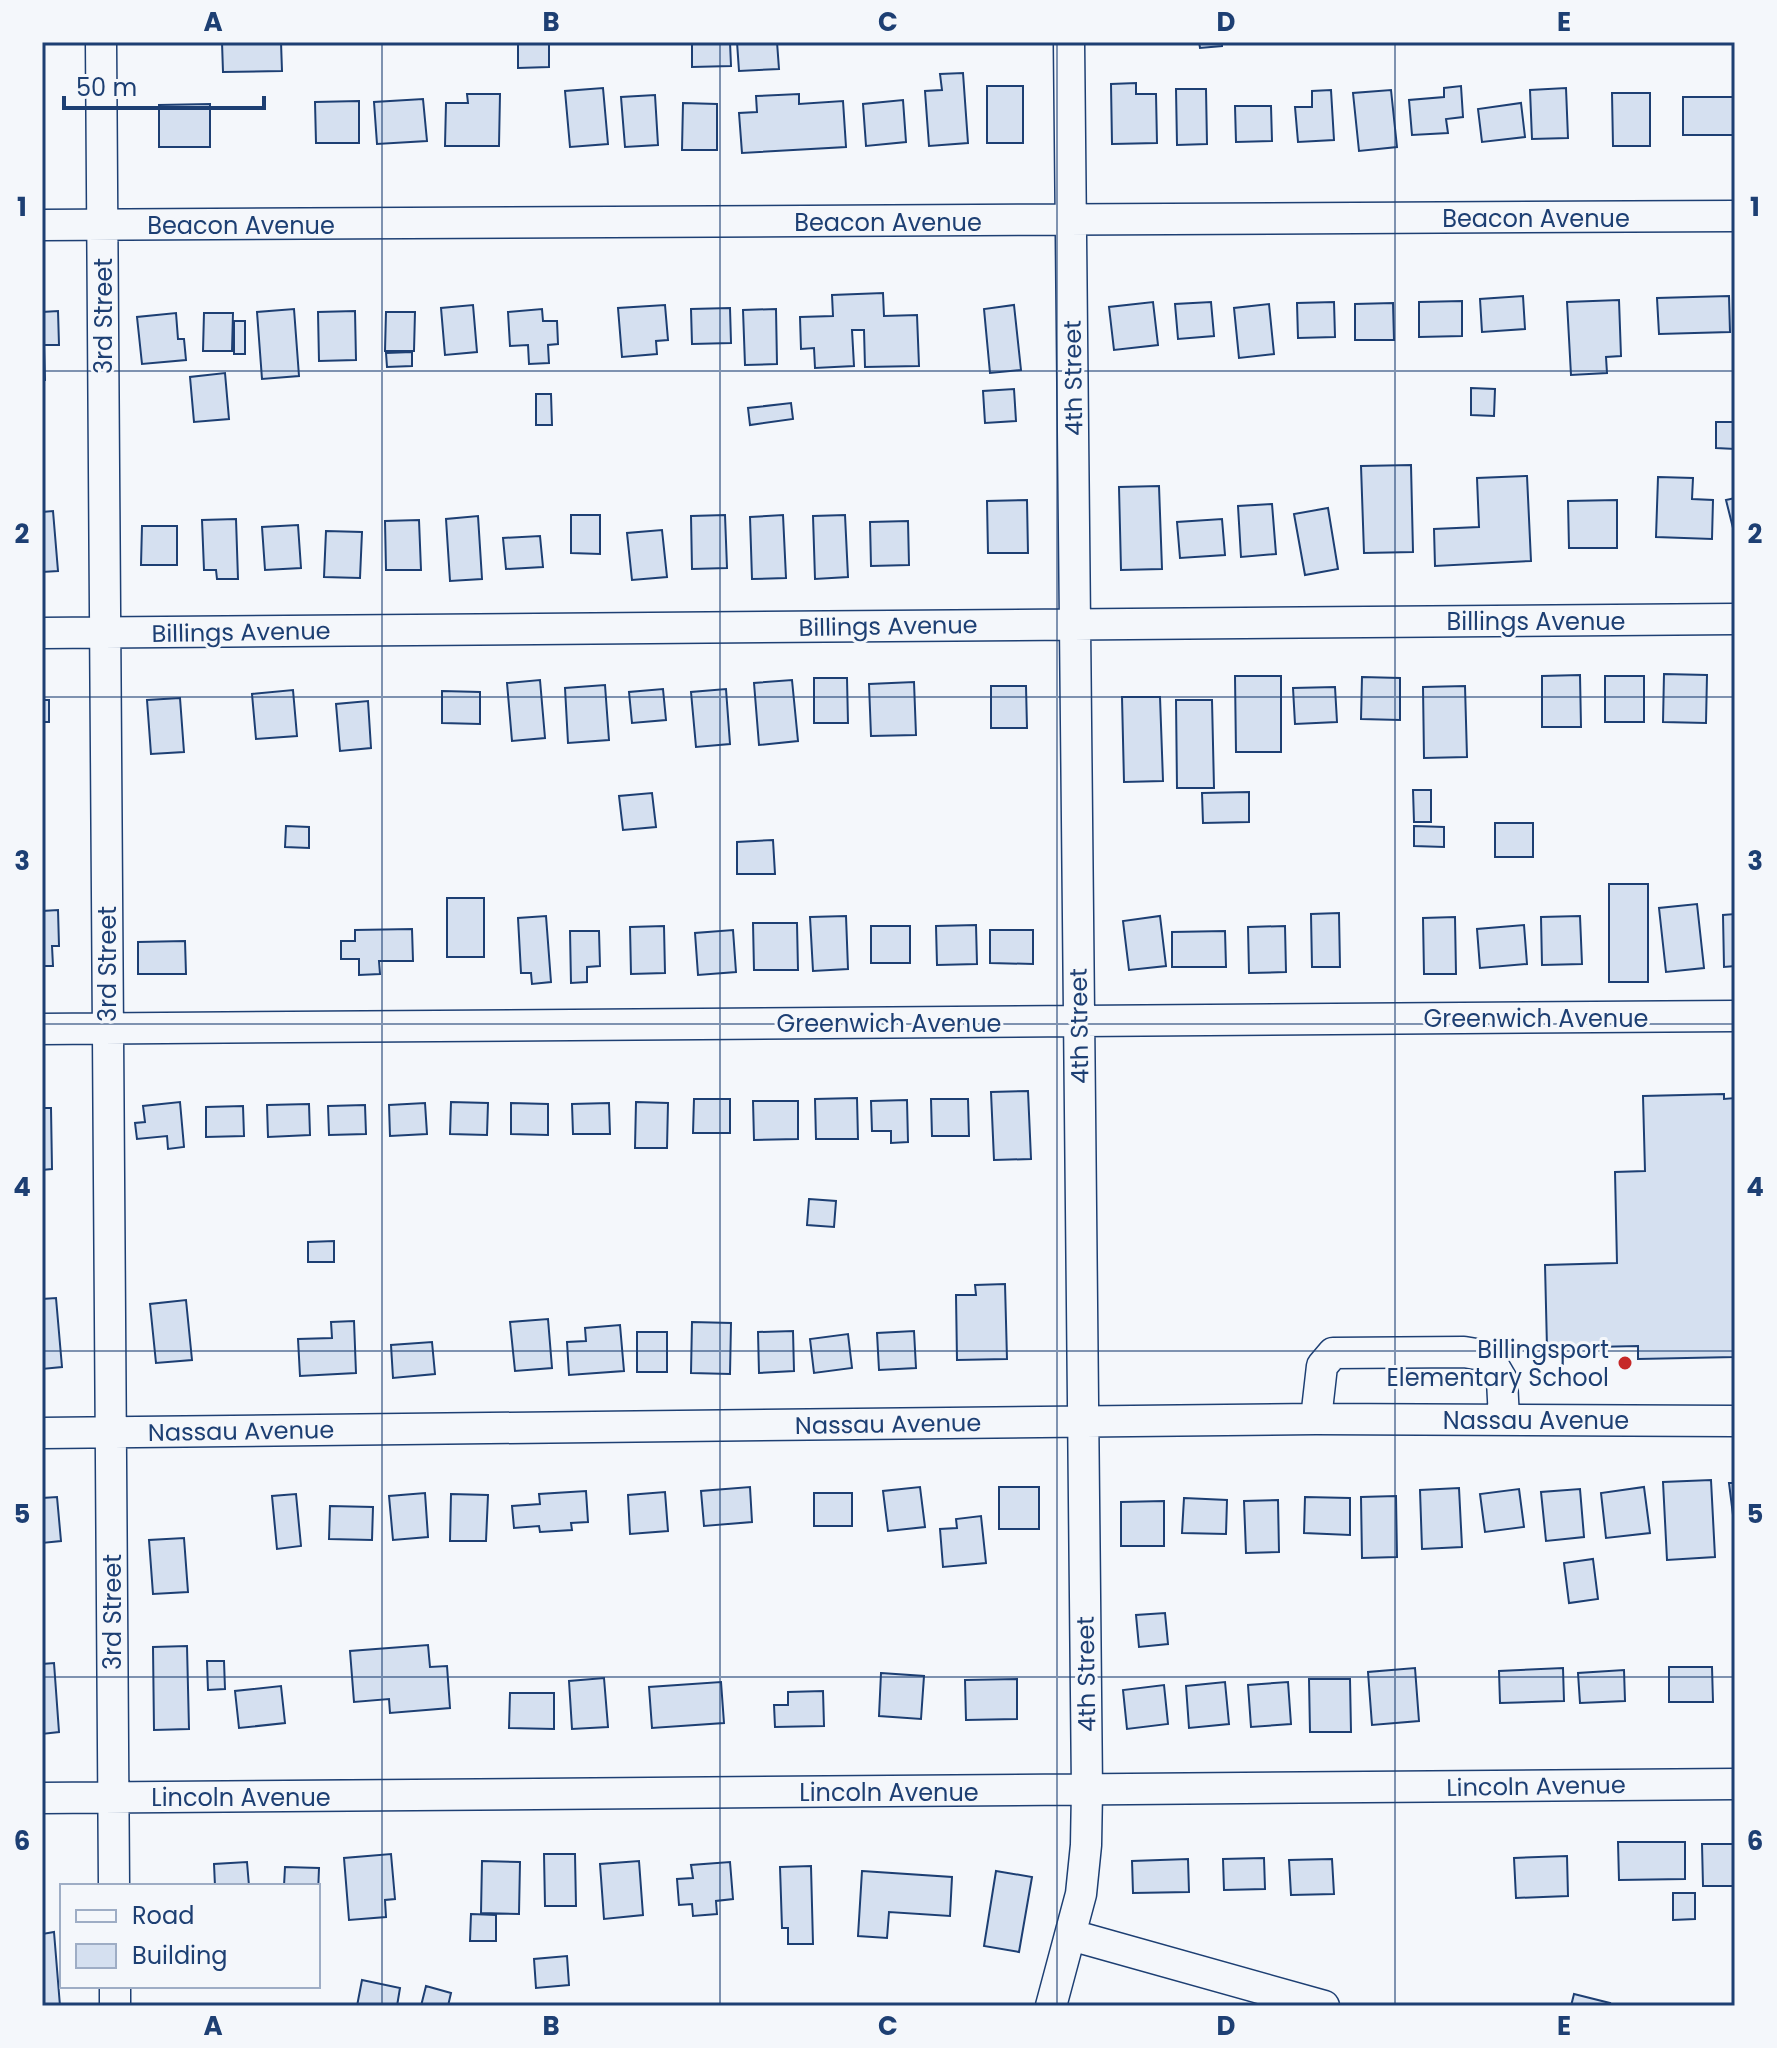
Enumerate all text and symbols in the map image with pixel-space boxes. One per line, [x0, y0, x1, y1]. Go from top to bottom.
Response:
text: A [203, 4, 223, 40]
text: B [542, 4, 560, 40]
text: C [878, 4, 898, 40]
text: D [1217, 4, 1236, 40]
text: E [1557, 4, 1571, 40]
scale bar [64, 60, 264, 110]
text: 50 m [76, 71, 137, 104]
text: 1 [17, 189, 27, 225]
text: 1 [1750, 189, 1760, 225]
street label: Beacon Avenue [1442, 202, 1630, 235]
street label: Beacon Avenue [794, 206, 982, 239]
street label: Beacon Avenue [147, 209, 335, 242]
street label: 3rd Street [87, 258, 120, 374]
street label: 4th Street [1055, 320, 1091, 436]
text: 2 [15, 516, 30, 552]
text: 2 [1748, 516, 1763, 552]
street label: Billings Avenue [1447, 605, 1625, 638]
street label: Billings Avenue [798, 608, 978, 644]
street label: Billings Avenue [151, 614, 331, 650]
text: 3 [14, 843, 30, 879]
text: 3 [1747, 843, 1763, 879]
street label: 3rd Street [91, 906, 124, 1022]
street label: 4th Street [1061, 968, 1097, 1084]
street label: Greenwich Avenue [1424, 1002, 1648, 1035]
street label: Greenwich Avenue [777, 1007, 1001, 1040]
text: 4 [13, 1169, 31, 1205]
text: 4 [1746, 1169, 1764, 1205]
place label: Billingsport Elementary School [1386, 1333, 1609, 1394]
marker: Billingsport Elementary School [1616, 1354, 1634, 1372]
street label: Nassau Avenue [1443, 1404, 1629, 1437]
street label: Nassau Avenue [795, 1406, 981, 1442]
street label: Nassau Avenue [148, 1413, 334, 1449]
text: 5 [14, 1496, 30, 1532]
text: 5 [1747, 1496, 1763, 1532]
street label: 3rd Street [96, 1554, 129, 1670]
street label: 4th Street [1068, 1616, 1104, 1732]
street label: Lincoln Avenue [1446, 1768, 1626, 1804]
street label: Lincoln Avenue [799, 1776, 979, 1809]
street label: Lincoln Avenue [151, 1781, 331, 1814]
text: 6 [14, 1823, 30, 1859]
text: 6 [1747, 1823, 1763, 1859]
legend [60, 1884, 320, 1988]
text: Road [132, 1899, 194, 1932]
text: Building [132, 1939, 228, 1972]
text: A [203, 2008, 223, 2044]
text: B [542, 2008, 560, 2044]
text: C [878, 2008, 898, 2044]
text: D [1217, 2008, 1236, 2044]
text: E [1557, 2008, 1571, 2044]

